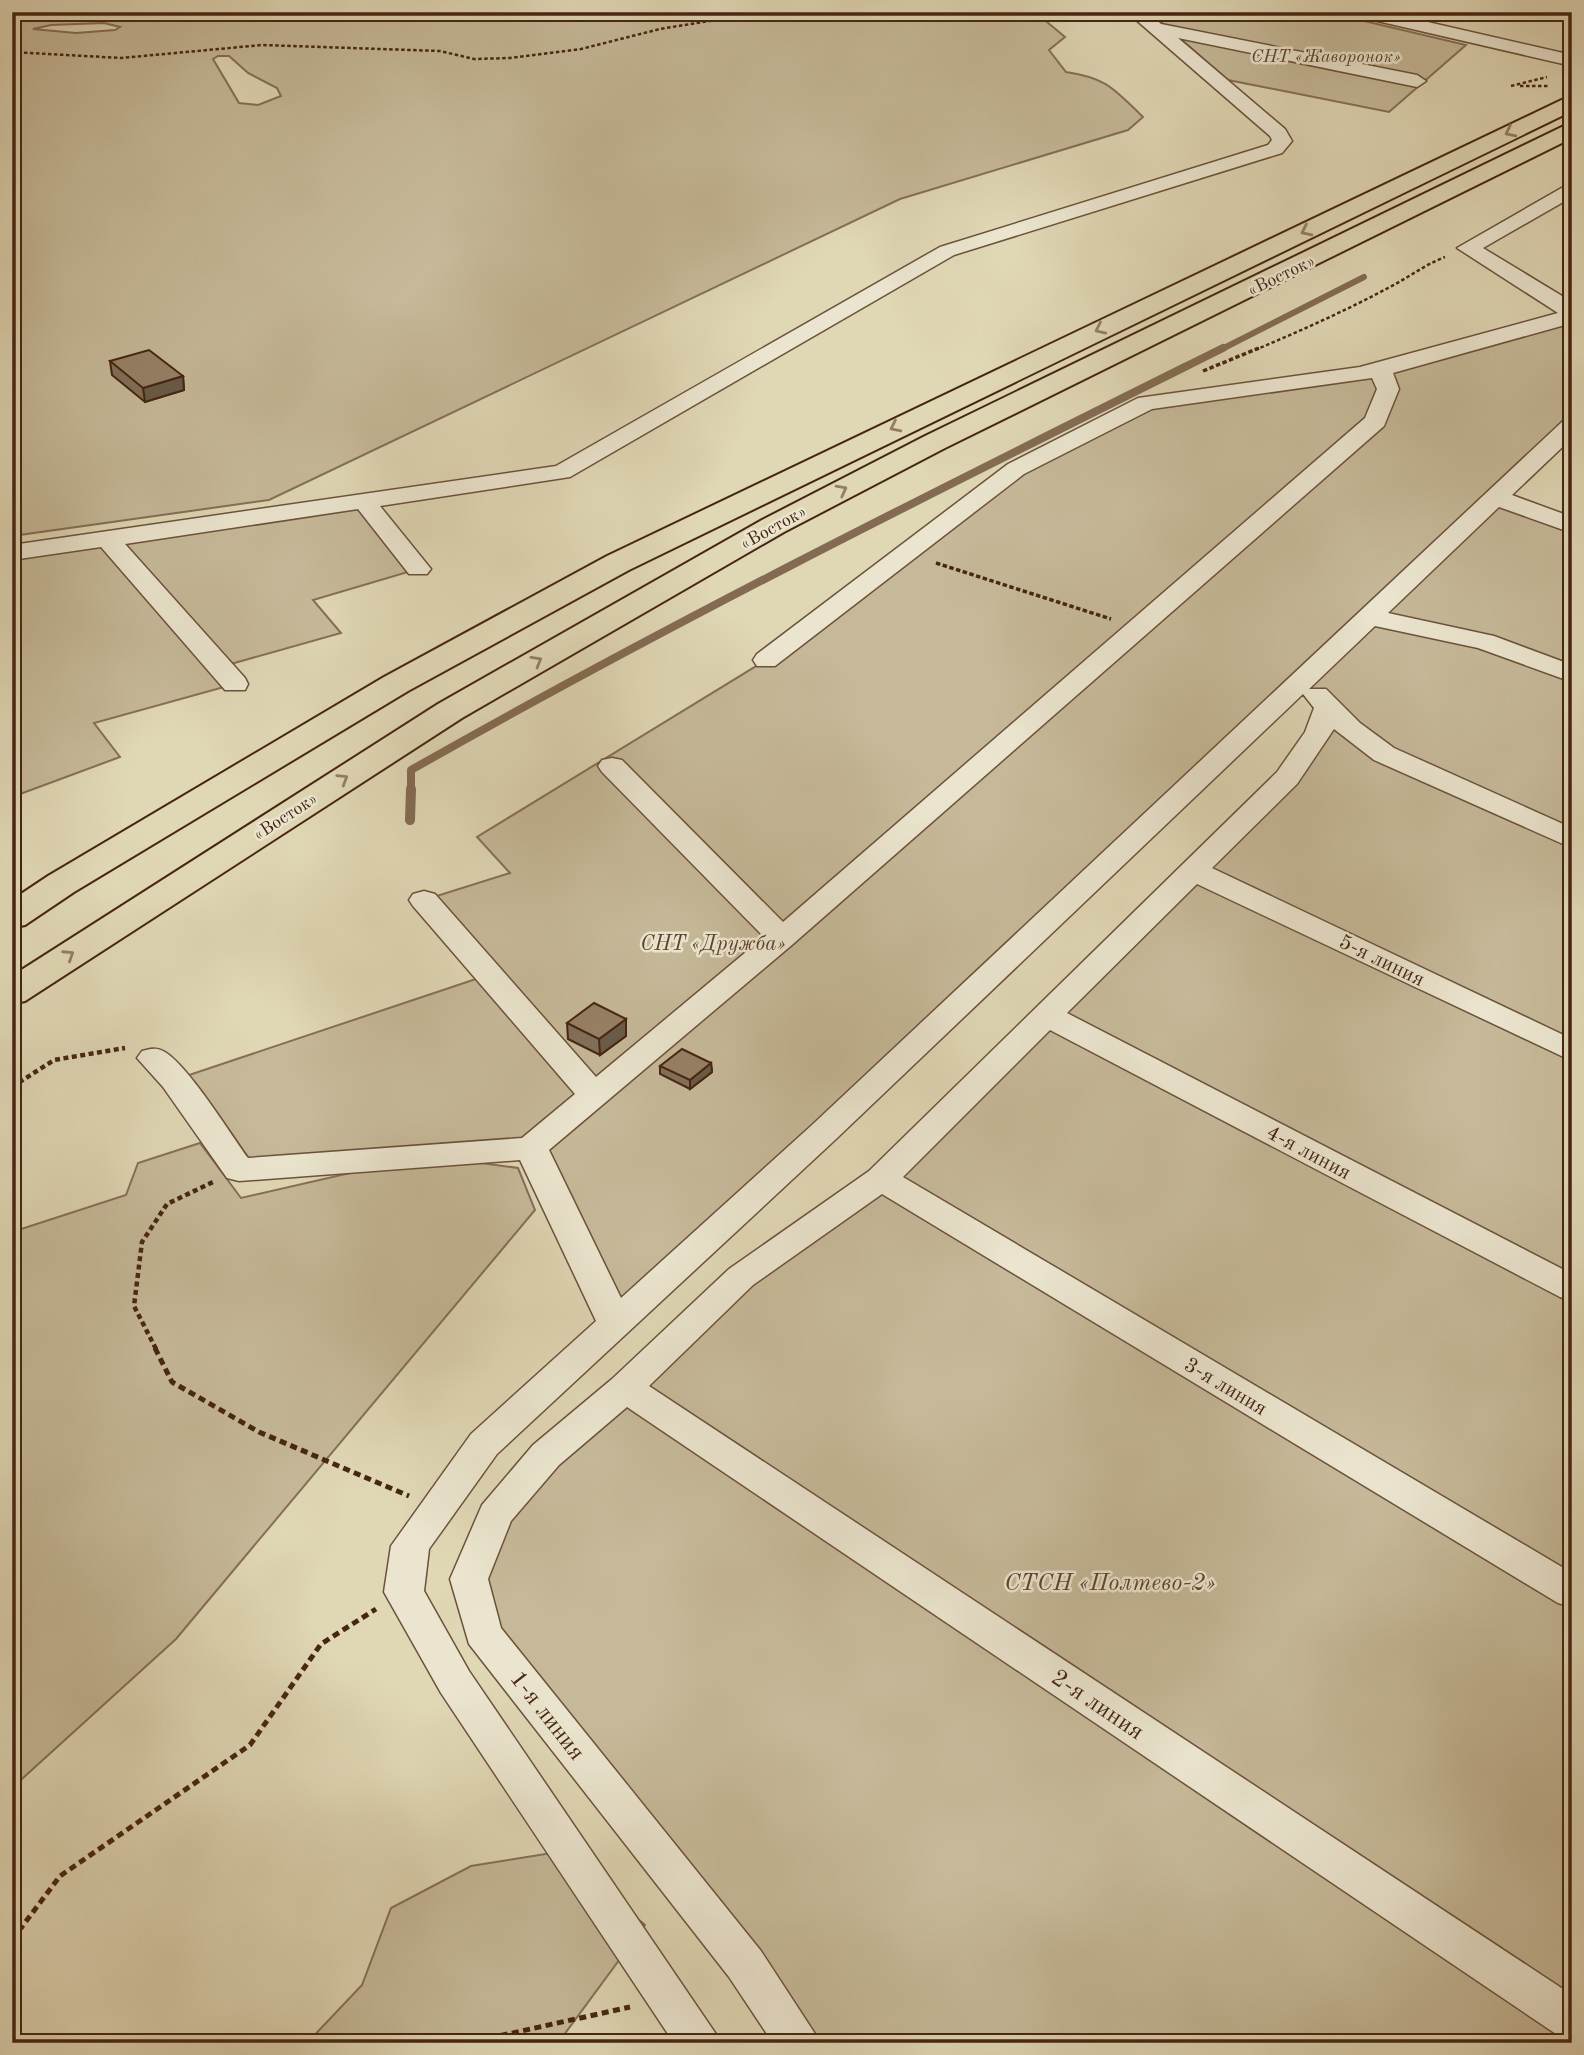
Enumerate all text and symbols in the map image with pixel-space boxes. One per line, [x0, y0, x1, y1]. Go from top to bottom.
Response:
park label: СНТ «Жаворонок» [1251, 48, 1401, 66]
one-way arrow [1505, 123, 1517, 137]
one-way arrow [1301, 223, 1313, 237]
street label: «Восток» [1245, 252, 1318, 300]
one-way arrow [1095, 321, 1107, 335]
one-way arrow [890, 419, 902, 433]
one-way arrow [835, 485, 848, 498]
street label: «Восток» [737, 502, 810, 553]
one-way arrow [530, 656, 542, 669]
one-way arrow [335, 775, 348, 788]
street label: «Восток» [250, 789, 321, 844]
street label: 5-я линия [1335, 932, 1428, 991]
park label: СНТ «Дружба» [640, 934, 786, 955]
one-way arrow [61, 951, 74, 963]
street label: 4-я линия [1263, 1122, 1354, 1184]
street label: 3-я линия [1180, 1355, 1270, 1420]
park label: СТСН «Полтево-2» [1004, 1572, 1216, 1596]
street label: 2-я линия [1046, 1666, 1147, 1745]
street label: 1-я линия [504, 1667, 588, 1765]

